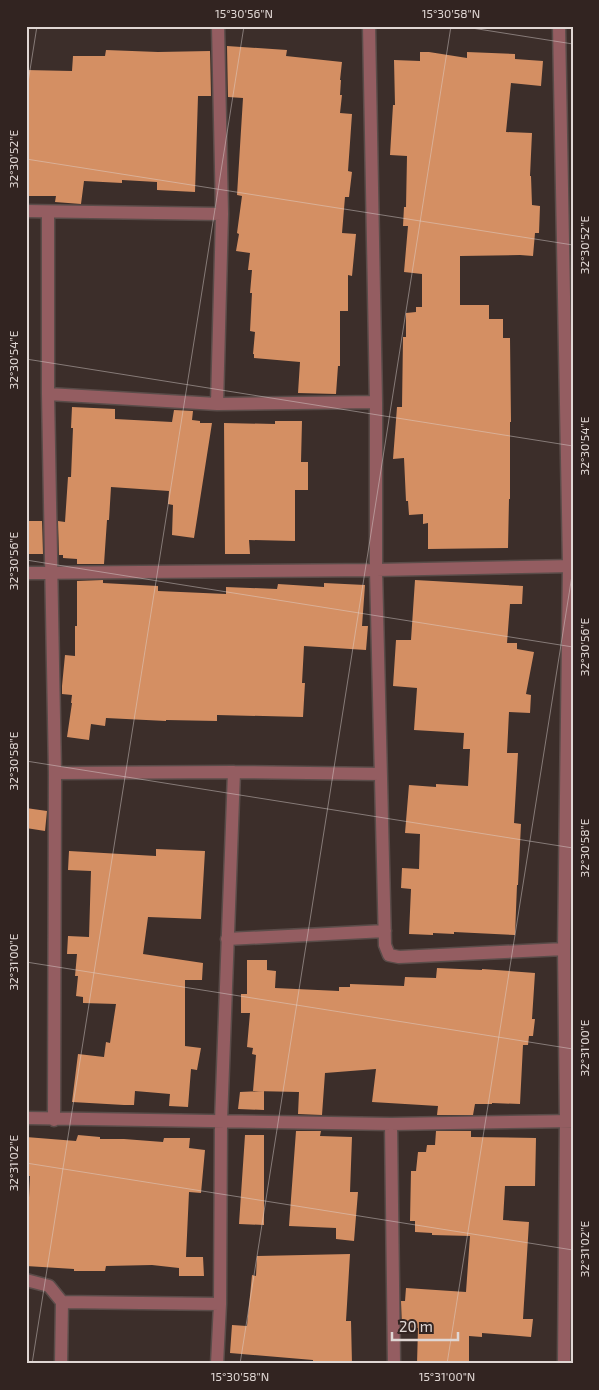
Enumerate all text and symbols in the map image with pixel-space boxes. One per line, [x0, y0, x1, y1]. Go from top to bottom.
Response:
text: 15°30'56"N [215, 6, 273, 20]
text: 15°30'58"N [422, 6, 480, 20]
text: 32°30'52"E [6, 130, 20, 188]
text: 32°30'52"E [577, 216, 591, 274]
text: 32°30'54"E [6, 330, 20, 389]
text: 32°30'54"E [577, 416, 591, 475]
text: 32°30'56"E [6, 532, 20, 590]
text: 32°30'56"E [577, 618, 591, 676]
text: 32°30'58"E [6, 731, 20, 790]
text: 32°30'58"E [577, 818, 591, 877]
text: 32°31'00"E [6, 933, 20, 991]
text: 32°31'00"E [577, 1019, 591, 1077]
text: 32°31'02"E [6, 1134, 20, 1191]
text: 32°31'02"E [577, 1220, 591, 1277]
scale bar [392, 1310, 458, 1342]
text: 20 m [399, 1317, 433, 1335]
text: 15°30'58"N [211, 1369, 269, 1383]
text: 15°31'00"N [419, 1369, 475, 1383]

